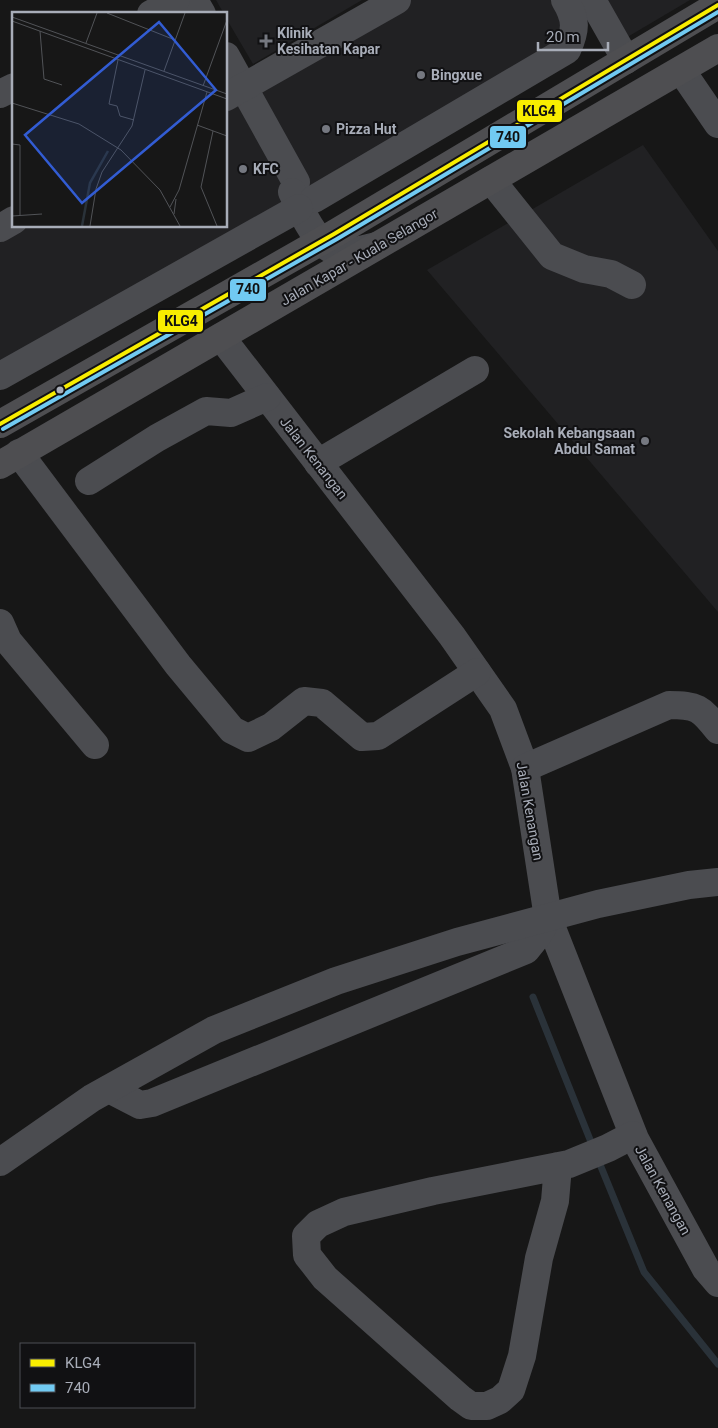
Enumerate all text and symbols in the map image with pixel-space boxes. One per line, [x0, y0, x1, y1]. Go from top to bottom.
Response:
inset map [12, 12, 228, 228]
scale bar [538, 20, 608, 52]
place label: Klinik Kesihatan Kapar [277, 25, 380, 57]
text: 20 m [546, 28, 580, 46]
marker: Klinik Kesihatan Kapar [259, 34, 273, 48]
place label: Bingxue [431, 67, 482, 83]
marker: Bingxue [415, 69, 427, 81]
line badge: KLG4 [516, 99, 563, 123]
text: KLG4 [522, 103, 556, 119]
place label: Pizza Hut [336, 121, 397, 137]
marker: Pizza Hut [320, 123, 332, 135]
line badge: 740 [489, 125, 527, 149]
text: 740 [496, 129, 520, 145]
place label: KFC [253, 161, 279, 177]
marker: KFC [237, 163, 249, 175]
street label: Jalan Kapar - Kuala Selangor [278, 205, 441, 309]
line badge: 740 [229, 278, 267, 302]
text: 740 [236, 281, 260, 297]
line badge: KLG4 [157, 309, 204, 333]
text: KLG4 [164, 313, 198, 329]
unlabelled marker [55, 385, 65, 395]
street label: Jalan Kenangan [277, 414, 351, 502]
place label: Sekolah Kebangsaan Abdul Samat [503, 425, 635, 457]
marker: Sekolah Kebangsaan Abdul Samat [639, 435, 651, 447]
street label: Jalan Kenangan [513, 760, 547, 862]
street label: Jalan Kenangan [632, 1142, 694, 1238]
legend [20, 1343, 195, 1408]
text: KLG4 [65, 1354, 101, 1372]
text: 740 [65, 1379, 90, 1397]

